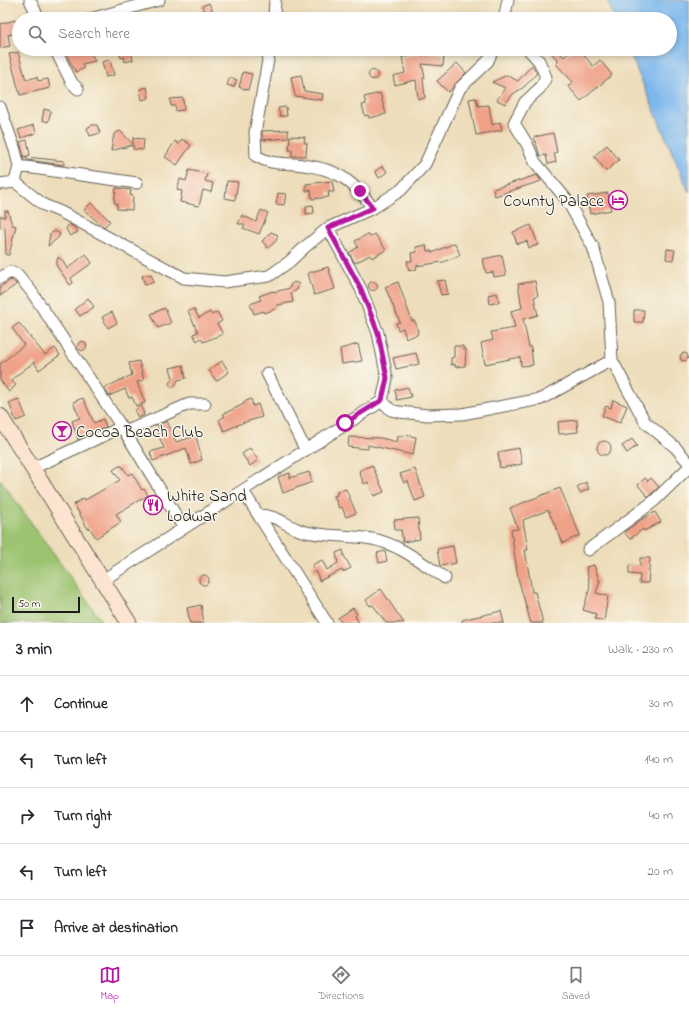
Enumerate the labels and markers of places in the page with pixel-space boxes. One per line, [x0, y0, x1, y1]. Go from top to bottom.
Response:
place label: County Palace [503, 189, 604, 215]
hotel icon: County Palace [607, 189, 629, 211]
bar icon: Cocoa Beach Club [51, 420, 73, 442]
place label: Cocoa Beach Club [76, 420, 203, 445]
place label: White Sand Lodwar [167, 484, 247, 529]
restaurant icon: White Sand Lodwar [142, 494, 164, 516]

